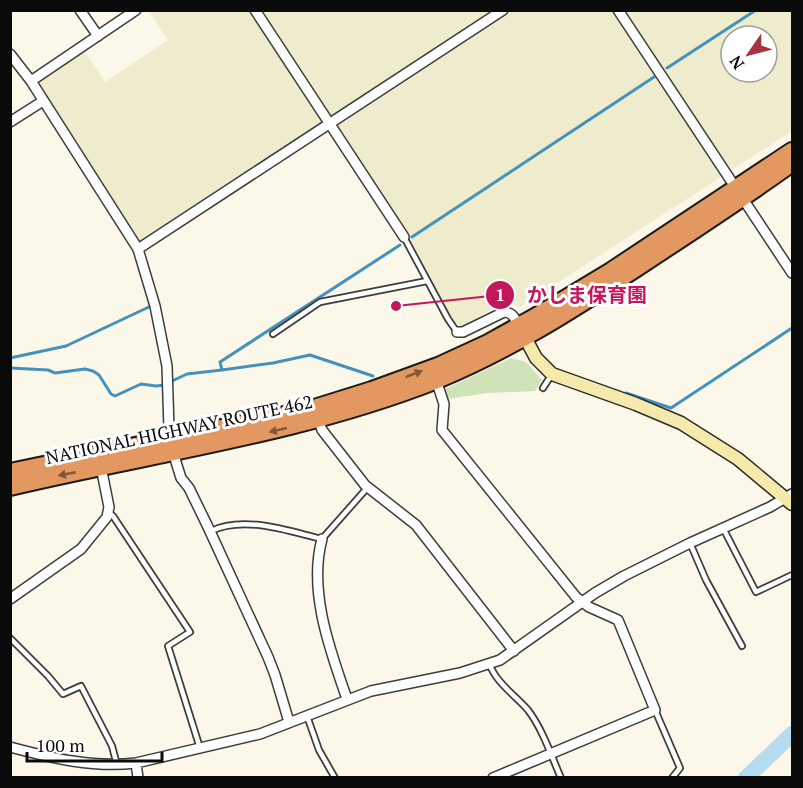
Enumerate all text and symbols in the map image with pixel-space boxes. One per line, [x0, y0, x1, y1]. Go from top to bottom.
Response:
north arrow [719, 24, 779, 84]
text: N [724, 51, 749, 74]
callout: かしま保育園 [485, 276, 659, 314]
text: かしま保育園 [527, 281, 647, 308]
text: 1 [495, 282, 505, 306]
one-way arrow [405, 369, 423, 379]
street label: NATIONAL HIGHWAY ROUTE 462 [43, 389, 315, 469]
one-way arrow [269, 426, 288, 436]
one-way arrow [57, 470, 76, 479]
scale bar [27, 725, 162, 763]
text: 100 m [36, 733, 85, 757]

